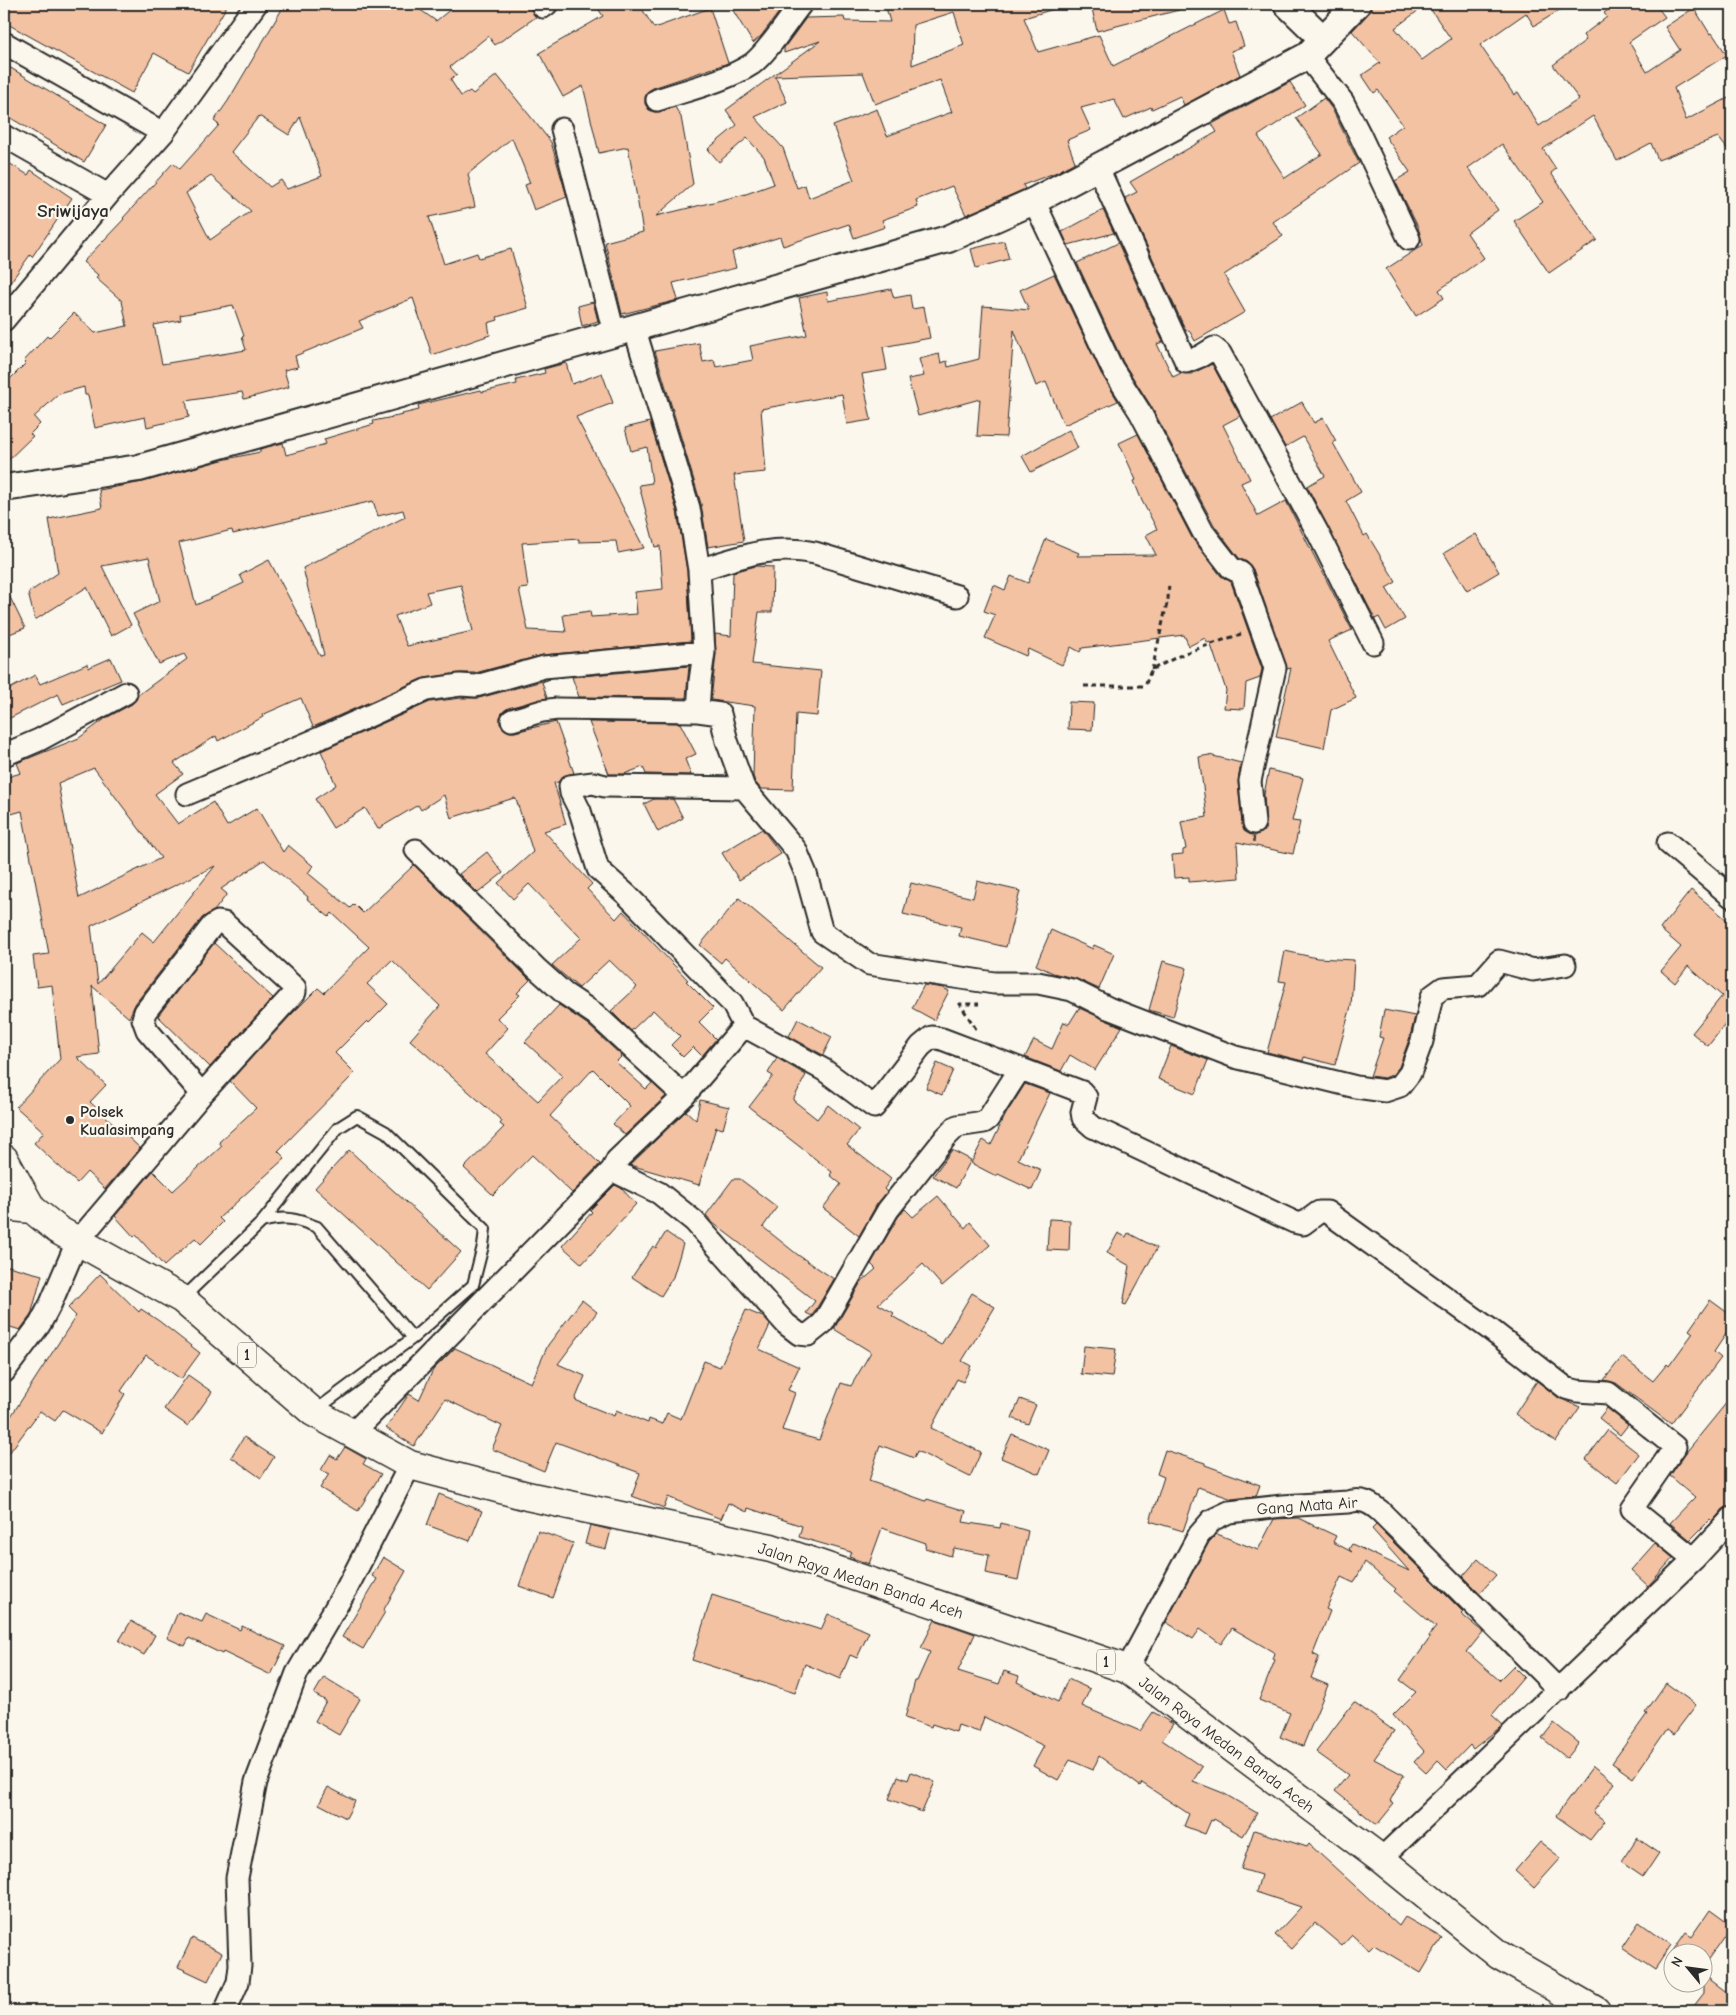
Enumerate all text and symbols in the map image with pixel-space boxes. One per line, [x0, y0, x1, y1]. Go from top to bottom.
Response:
district label: Sriwijaya [37, 200, 109, 222]
place label: Polsek Kualasimpang [80, 1103, 175, 1139]
marker: Polsek Kualasimpang [64, 1114, 76, 1126]
road number: 1 [238, 1342, 256, 1368]
street label: Gang Mata Air [1256, 1493, 1359, 1518]
street label: Jalan Raya Medan Banda Aceh [756, 1539, 966, 1623]
road number: 1 [1097, 1650, 1115, 1674]
street label: Jalan Raya Medan Banda Aceh [1135, 1673, 1318, 1817]
north arrow [1664, 1942, 1714, 1992]
text: N [1667, 1954, 1687, 1970]

